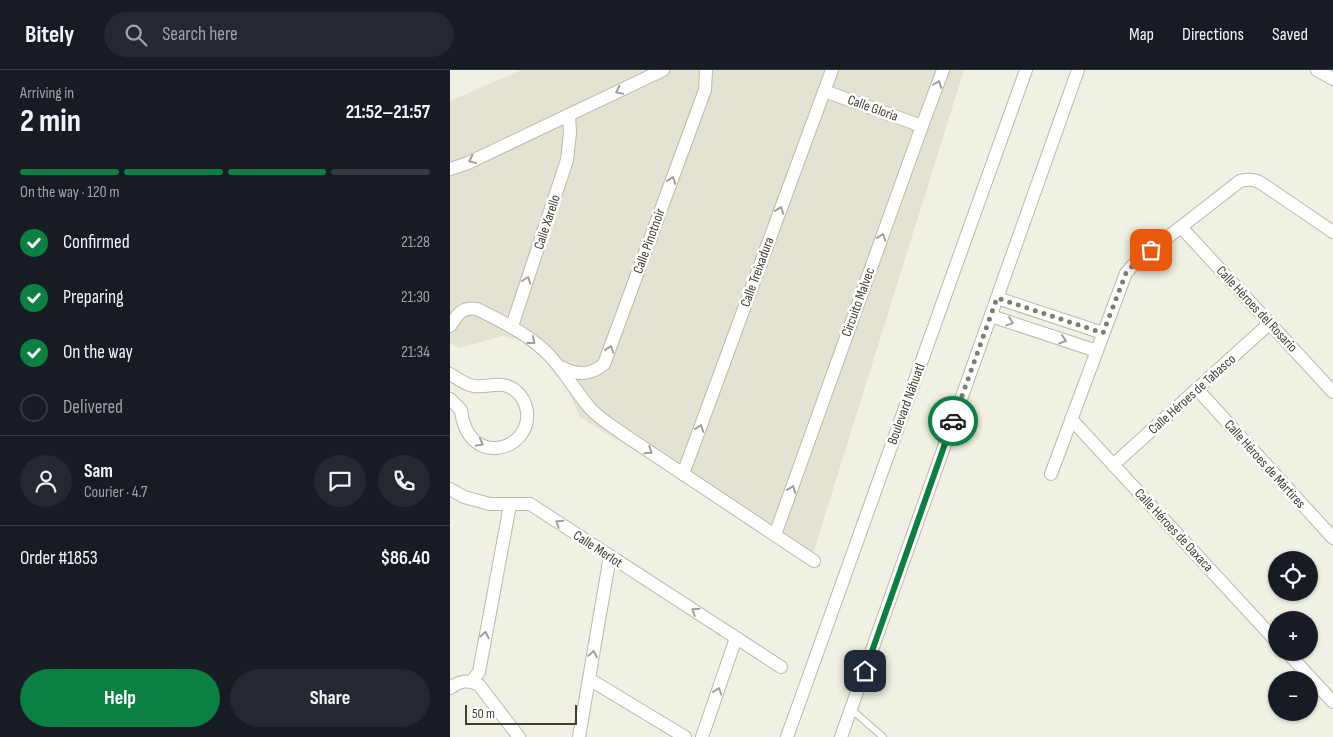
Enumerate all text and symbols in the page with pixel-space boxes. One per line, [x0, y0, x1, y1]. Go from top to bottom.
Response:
search box [104, 12, 454, 57]
text: Bitely [25, 20, 74, 49]
icon: search [122, 21, 150, 49]
text: Search here [162, 23, 238, 46]
text: Map [1129, 24, 1154, 45]
text: Directions [1182, 24, 1244, 45]
text: Saved [1272, 24, 1308, 45]
one-way arrow [932, 81, 942, 89]
text: Arriving in [20, 84, 74, 103]
one-way arrow [615, 85, 624, 95]
street label: Calle Gloria [845, 91, 901, 125]
text: 21:52–21:57 [346, 101, 430, 124]
text: 2 min [20, 102, 81, 141]
one-way arrow [468, 154, 477, 165]
one-way arrow [666, 176, 676, 185]
text: On the way · 120 m [20, 183, 119, 202]
street label: Calle Xarello [530, 192, 564, 252]
street label: Calle Pinotnoir [629, 206, 669, 276]
one-way arrow [774, 206, 784, 214]
icon: check [20, 229, 48, 257]
pin [1130, 229, 1172, 271]
text: Confirmed [63, 231, 130, 254]
text: 21:28 [401, 233, 430, 252]
one-way arrow [876, 233, 886, 242]
street label: Calle Treixadura [737, 235, 777, 309]
icon: bag [1137, 236, 1165, 264]
street label: Calle Héroes del Rosario [1213, 262, 1301, 356]
street label: Circuito Malvec [838, 265, 878, 339]
one-way arrow [522, 276, 532, 285]
icon: check [20, 284, 48, 312]
text: Preparing [63, 286, 124, 309]
text: 21:30 [401, 288, 430, 307]
one-way arrow [1005, 316, 1013, 326]
one-way arrow [1058, 334, 1066, 344]
one-way arrow [526, 335, 535, 343]
icon: check [20, 339, 48, 367]
text: On the way [63, 341, 133, 364]
text: 21:34 [401, 343, 430, 362]
one-way arrow [604, 345, 614, 354]
street label: Calle Héroes de Tabasco [1145, 350, 1239, 438]
street label: Boulevard Náhuatl [883, 361, 929, 447]
text: Delivered [63, 396, 123, 419]
courier [928, 396, 978, 446]
icon: car [939, 407, 967, 435]
street label: Calle Héroes de Mártires [1221, 416, 1309, 512]
one-way arrow [694, 424, 704, 433]
one-way arrow [474, 437, 483, 447]
one-way arrow [643, 445, 652, 454]
button: person [20, 455, 72, 507]
button: chat [314, 455, 366, 507]
button: phone [378, 455, 430, 507]
text: Sam [84, 460, 113, 483]
text: Courier · 4.7 [84, 483, 147, 502]
one-way arrow [786, 485, 796, 493]
street label: Calle Héroes de Oaxaca [1131, 485, 1217, 575]
one-way arrow [555, 520, 565, 529]
street label: Calle Merlot [570, 527, 626, 571]
text: Order #1853 [20, 547, 98, 570]
text: $86.40 [380, 547, 430, 570]
map controls [1268, 551, 1318, 721]
button: locate [1268, 551, 1318, 601]
one-way arrow [692, 608, 701, 618]
button: + [1268, 611, 1318, 661]
one-way arrow [480, 631, 490, 640]
one-way arrow [588, 650, 598, 659]
pin [844, 650, 886, 692]
icon: home [851, 657, 879, 685]
button: Help [20, 669, 220, 727]
button: Share [230, 669, 430, 727]
button: − [1268, 671, 1318, 721]
one-way arrow [712, 687, 722, 696]
scale bar [465, 702, 578, 725]
text: 50 m [472, 705, 495, 722]

